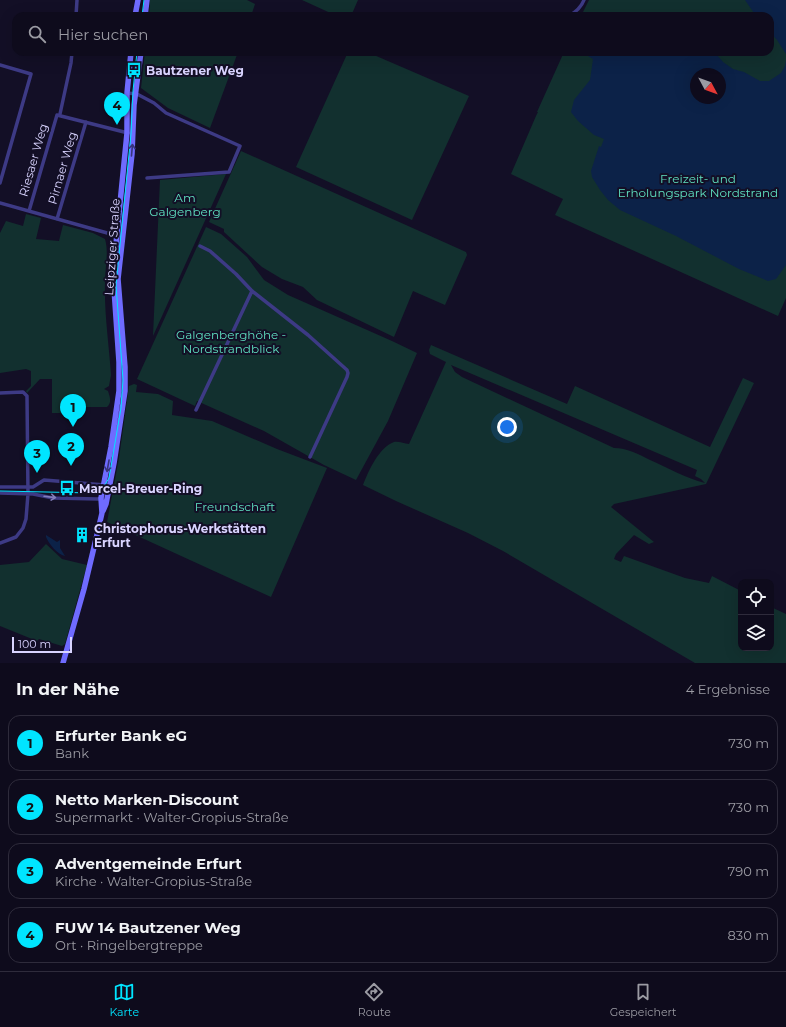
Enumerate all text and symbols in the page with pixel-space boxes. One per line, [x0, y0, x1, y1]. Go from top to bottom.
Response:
search box [12, 12, 774, 56]
icon: search [26, 23, 48, 45]
text: Hier suchen [58, 25, 148, 44]
bus stop icon: Bautzener Weg [125, 61, 143, 79]
place label: Bautzener Weg [146, 63, 244, 78]
north arrow [690, 68, 726, 104]
pin: 4 [104, 92, 130, 125]
street label: Riesaer Weg [15, 122, 51, 198]
street label: Pirnaer Weg [44, 130, 80, 206]
one-way arrow [128, 144, 136, 157]
park label: Freizeit- und Erholungspark Nordstrand [618, 171, 778, 200]
park label: Am Galgenberg [149, 190, 221, 219]
street label: Leipziger Straße [101, 198, 123, 296]
park label: Galgenberghöhe - Nordstrandblick [176, 327, 286, 356]
pin: 1 [60, 394, 86, 427]
your location [497, 417, 517, 437]
pin: 2 [58, 433, 84, 466]
pin: 3 [24, 440, 50, 473]
one-way arrow [103, 459, 111, 472]
bus stop icon: Marcel-Breuer-Ring [58, 479, 76, 497]
place label: Marcel-Breuer-Ring [79, 481, 202, 496]
one-way arrow [43, 493, 56, 501]
park label: Freundschaft [195, 499, 275, 514]
place label: Christophorus-Werkstätten Erfurt [94, 521, 266, 550]
building icon: Christophorus-Werkstätten Erfurt [73, 526, 91, 544]
map controls [738, 579, 774, 651]
button: locate [738, 579, 774, 615]
button: layers [738, 615, 774, 651]
scale bar [12, 635, 72, 654]
text: 100 m [18, 637, 51, 651]
text: In der Nähe [16, 679, 120, 699]
text: 4 Ergebnisse [686, 681, 770, 697]
text: Erfurter Bank eG [55, 726, 187, 745]
text: 1 [27, 735, 33, 751]
text: 730 m [728, 735, 769, 751]
text: Bank [55, 745, 89, 761]
text: Netto Marken-Discount [55, 790, 239, 809]
text: 2 [26, 799, 34, 815]
text: 730 m [728, 799, 769, 815]
text: Supermarkt · Walter-Gropius-Straße [55, 809, 289, 825]
text: Adventgemeinde Erfurt [55, 854, 242, 873]
text: 3 [26, 863, 34, 879]
text: 790 m [728, 863, 769, 879]
text: Kirche · Walter-Gropius-Straße [55, 873, 252, 889]
text: FUW 14 Bautzener Weg [55, 918, 241, 937]
text: 4 [26, 927, 34, 943]
text: 830 m [728, 927, 769, 943]
text: Ort · Ringelbergtreppe [55, 937, 203, 953]
tab: Karte [109, 981, 139, 1019]
tab: Route [358, 981, 391, 1019]
tab: Gespeichert [610, 981, 677, 1019]

